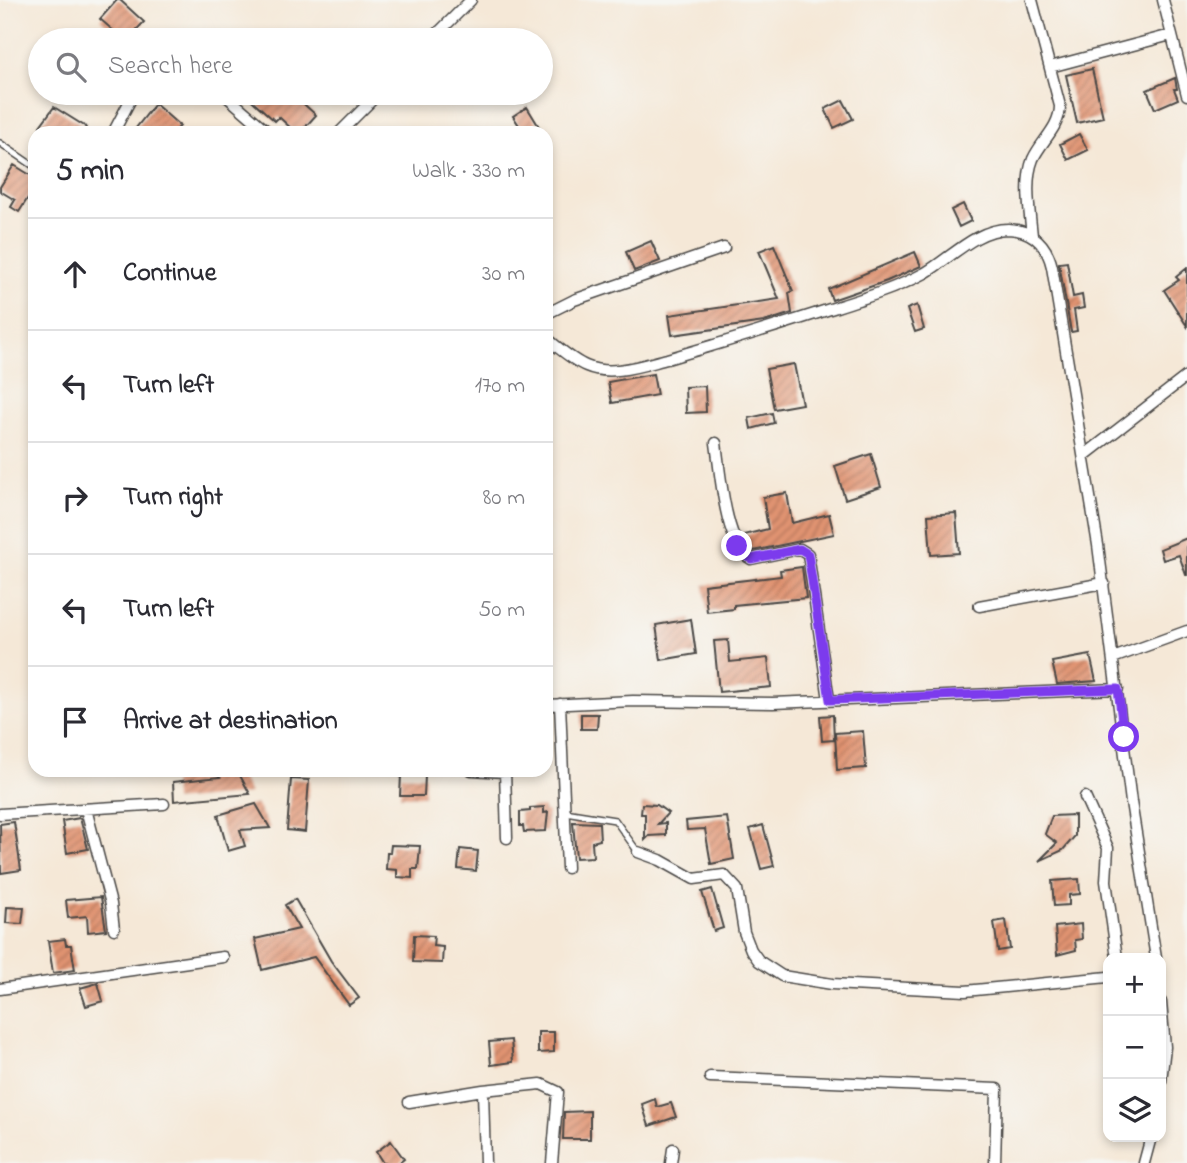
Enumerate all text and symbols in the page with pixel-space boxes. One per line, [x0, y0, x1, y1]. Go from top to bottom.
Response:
search box [28, 28, 553, 105]
icon: search [52, 48, 90, 86]
text: Search here [108, 48, 233, 86]
text: 5 min [56, 150, 124, 194]
text: Walk · 330 m [412, 155, 525, 188]
icon: ahead [56, 255, 94, 293]
text: Continue [123, 255, 216, 293]
text: 30 m [482, 258, 525, 291]
icon: left [56, 367, 94, 405]
text: Turn left [123, 367, 214, 405]
text: 170 m [475, 370, 525, 403]
icon: right [56, 479, 94, 517]
text: Turn right [123, 479, 223, 517]
text: 80 m [483, 482, 525, 515]
route end [721, 530, 752, 561]
icon: left [56, 591, 94, 629]
text: Turn left [123, 591, 214, 629]
text: 50 m [478, 594, 525, 627]
icon: arrive [56, 703, 94, 741]
text: Arrive at destination [123, 703, 338, 741]
route start [1108, 721, 1139, 752]
map controls [1103, 953, 1166, 1142]
button: + [1103, 953, 1166, 1016]
button: − [1103, 1016, 1166, 1079]
button: layers [1103, 1079, 1166, 1142]

